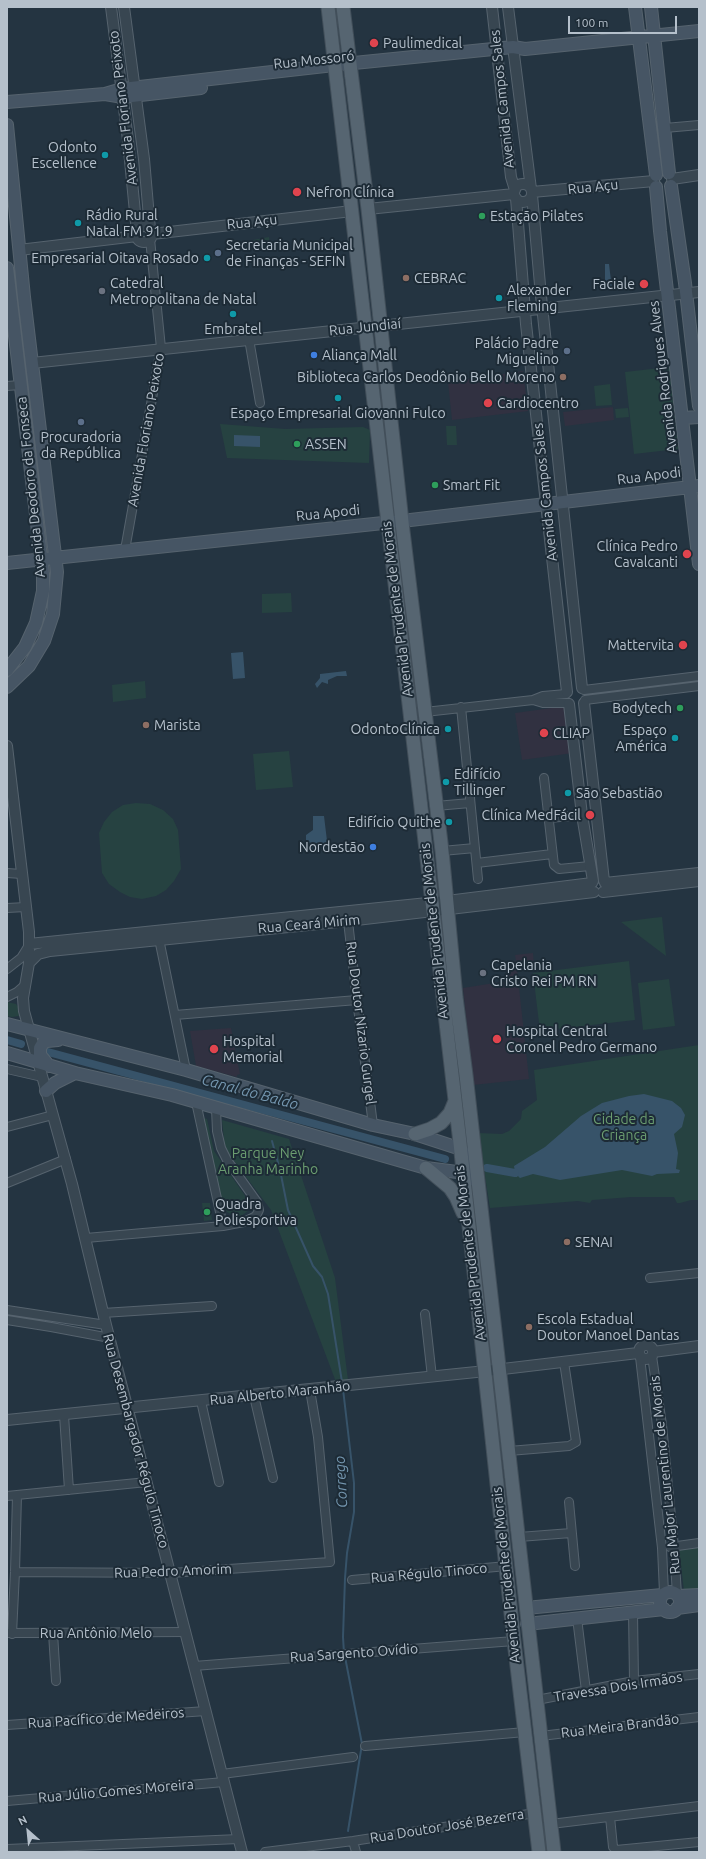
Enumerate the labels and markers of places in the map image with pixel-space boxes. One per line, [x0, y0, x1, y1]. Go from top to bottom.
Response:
place label: Paulimedical [383, 35, 462, 51]
marker: Paulimedical [368, 37, 380, 49]
place label: Odonto Escellence [32, 139, 97, 172]
marker: Odonto Escellence [100, 150, 110, 160]
place label: Nefron Clínica [306, 184, 394, 200]
marker: Nefron Clínica [291, 186, 303, 198]
place label: Rádio Rural Natal FM 91.9 [86, 207, 173, 240]
place label: Estação Pilates [490, 208, 584, 224]
marker: Estação Pilates [477, 211, 487, 221]
marker: Rádio Rural Natal FM 91.9 [73, 218, 83, 228]
place label: Secretaria Municipal de Finanças - SEFIN [226, 237, 353, 270]
marker: Secretaria Municipal de Finanças - SEFIN [213, 248, 223, 258]
place label: Empresarial Oitava Rosado [31, 250, 199, 266]
marker: Empresarial Oitava Rosado [202, 253, 212, 263]
place label: CEBRAC [414, 270, 466, 286]
marker: CEBRAC [401, 273, 411, 283]
place label: Catedral Metropolitana de Natal [110, 275, 256, 308]
place label: Faciale [592, 276, 635, 292]
marker: Faciale [638, 278, 650, 290]
place label: Alexander Fleming [507, 282, 571, 314]
marker: Catedral Metropolitana de Natal [97, 286, 107, 296]
marker: Alexander Fleming [494, 293, 504, 303]
marker: Embratel [228, 309, 238, 319]
place label: Embratel [204, 321, 262, 337]
place label: Palácio Padre Miguelino [475, 335, 559, 368]
marker: Palácio Padre Miguelino [562, 346, 572, 356]
place label: Aliança Mall [322, 347, 397, 363]
marker: Aliança Mall [309, 350, 319, 360]
place label: Biblioteca Carlos Deodônio Bello Moreno [297, 369, 555, 385]
marker: Biblioteca Carlos Deodônio Bello Moreno [558, 372, 568, 382]
marker: Espaço Empresarial Giovanni Fulco [333, 393, 343, 403]
place label: Cardiocentro [497, 395, 579, 411]
marker: Cardiocentro [482, 397, 494, 409]
place label: Espaço Empresarial Giovanni Fulco [230, 405, 446, 421]
marker: Procuradoria da República [76, 417, 86, 427]
place label: Procuradoria da República [40, 429, 122, 462]
place label: ASSEN [305, 436, 347, 452]
marker: ASSEN [292, 439, 302, 449]
place label: Smart Fit [443, 477, 500, 493]
marker: Smart Fit [430, 480, 440, 490]
place label: Clínica Pedro Cavalcanti [597, 538, 678, 570]
marker: Clínica Pedro Cavalcanti [681, 548, 693, 560]
place label: Mattervita [607, 637, 674, 653]
marker: Mattervita [677, 639, 689, 651]
place label: Bodytech [612, 700, 672, 716]
marker: Bodytech [675, 703, 685, 713]
place label: Marista [154, 717, 201, 733]
marker: Marista [141, 720, 151, 730]
place label: OdontoClínica [350, 721, 440, 737]
place label: Espaço América [616, 722, 667, 754]
marker: OdontoClínica [443, 724, 453, 734]
place label: CLIAP [553, 725, 590, 741]
marker: CLIAP [538, 727, 550, 739]
marker: Espaço América [670, 733, 680, 743]
place label: Edifício Tillinger [454, 766, 505, 798]
marker: Edifício Tillinger [441, 777, 451, 787]
place label: São Sebastião [576, 785, 663, 801]
marker: São Sebastião [563, 788, 573, 798]
place label: Clínica MedFácil [481, 807, 581, 823]
marker: Clínica MedFácil [584, 809, 596, 821]
place label: Edifício Quithe [348, 814, 441, 830]
marker: Edifício Quithe [444, 817, 454, 827]
place label: Nordestão [299, 839, 365, 855]
marker: Nordestão [368, 842, 378, 852]
place label: Capelania Cristo Rei PM RN [491, 957, 597, 990]
marker: Capelania Cristo Rei PM RN [478, 968, 488, 978]
place label: Hospital Central Coronel Pedro Germano [506, 1023, 657, 1056]
place label: Hospital Memorial [223, 1033, 283, 1066]
marker: Hospital Central Coronel Pedro Germano [491, 1033, 503, 1045]
marker: Hospital Memorial [208, 1043, 220, 1055]
place label: Quadra Poliesportiva [215, 1196, 297, 1228]
marker: Quadra Poliesportiva [202, 1207, 212, 1217]
place label: SENAI [575, 1234, 613, 1250]
marker: SENAI [562, 1237, 572, 1247]
place label: Escola Estadual Doutor Manoel Dantas [537, 1311, 679, 1344]
marker: Escola Estadual Doutor Manoel Dantas [524, 1322, 534, 1332]

